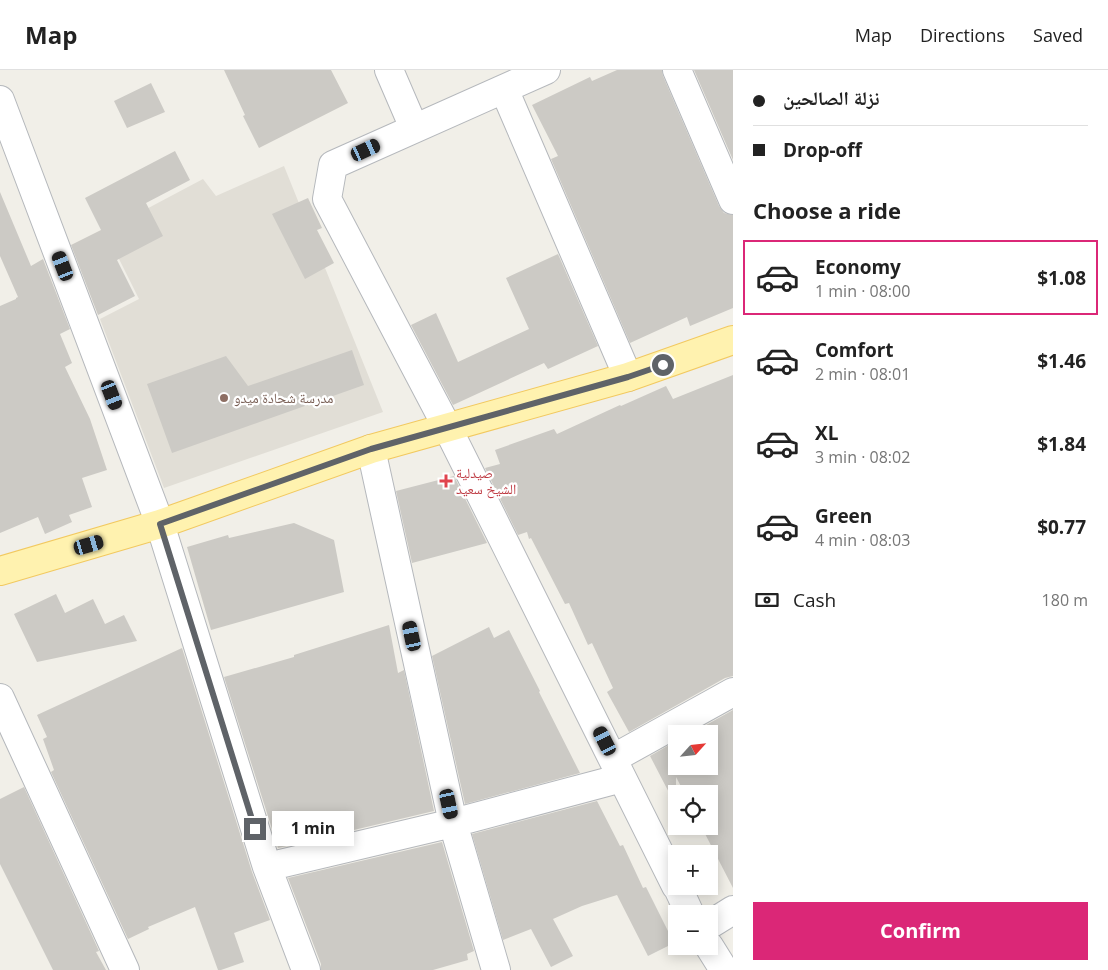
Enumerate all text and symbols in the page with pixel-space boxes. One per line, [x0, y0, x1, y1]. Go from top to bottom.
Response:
text: Map [25, 18, 77, 51]
text: Map [855, 23, 892, 47]
text: Directions [920, 23, 1005, 47]
text: Saved [1033, 23, 1083, 47]
text: نزلة الصالحين [783, 85, 880, 111]
car [349, 137, 382, 163]
text: Drop-off [783, 137, 862, 163]
text: Choose a ride [753, 195, 901, 225]
car [50, 249, 75, 283]
text: Economy [815, 254, 901, 280]
icon: car [755, 255, 800, 300]
text: $1.08 [1037, 265, 1086, 291]
text: 1 min · 08:00 [815, 280, 910, 302]
text: Comfort [815, 337, 894, 363]
icon: car [755, 338, 800, 383]
text: $1.46 [1037, 348, 1086, 374]
route start [652, 354, 674, 376]
text: 2 min · 08:01 [815, 363, 910, 385]
car [99, 378, 124, 412]
place label: مدرسة شحادة ميدو [234, 388, 333, 407]
marker: مدرسة شحادة ميدو [218, 392, 230, 404]
text: XL [815, 420, 838, 446]
icon: car [755, 421, 800, 466]
text: $1.84 [1037, 431, 1086, 457]
text: 3 min · 08:02 [815, 446, 910, 468]
place label: صيدلية الشيخ سعيد [456, 463, 516, 499]
marker: صيدلية الشيخ سعيد [440, 475, 452, 487]
text: Green [815, 503, 872, 529]
icon: car [755, 504, 800, 549]
text: $0.77 [1037, 514, 1086, 540]
text: 4 min · 08:03 [815, 529, 910, 551]
car [72, 534, 105, 556]
icon: cash [753, 586, 781, 614]
text: Cash [793, 587, 836, 613]
text: 180 m [1042, 589, 1088, 611]
car [401, 620, 422, 652]
car [591, 724, 618, 758]
north arrow [668, 725, 718, 775]
map controls [668, 725, 718, 955]
button: locate [668, 785, 718, 835]
car [438, 788, 459, 820]
callout: 1 min [272, 812, 355, 846]
text: 1 min [291, 817, 335, 839]
route end [244, 818, 266, 840]
button: + [668, 845, 718, 895]
button: Confirm [753, 902, 1088, 960]
button: − [668, 905, 718, 955]

